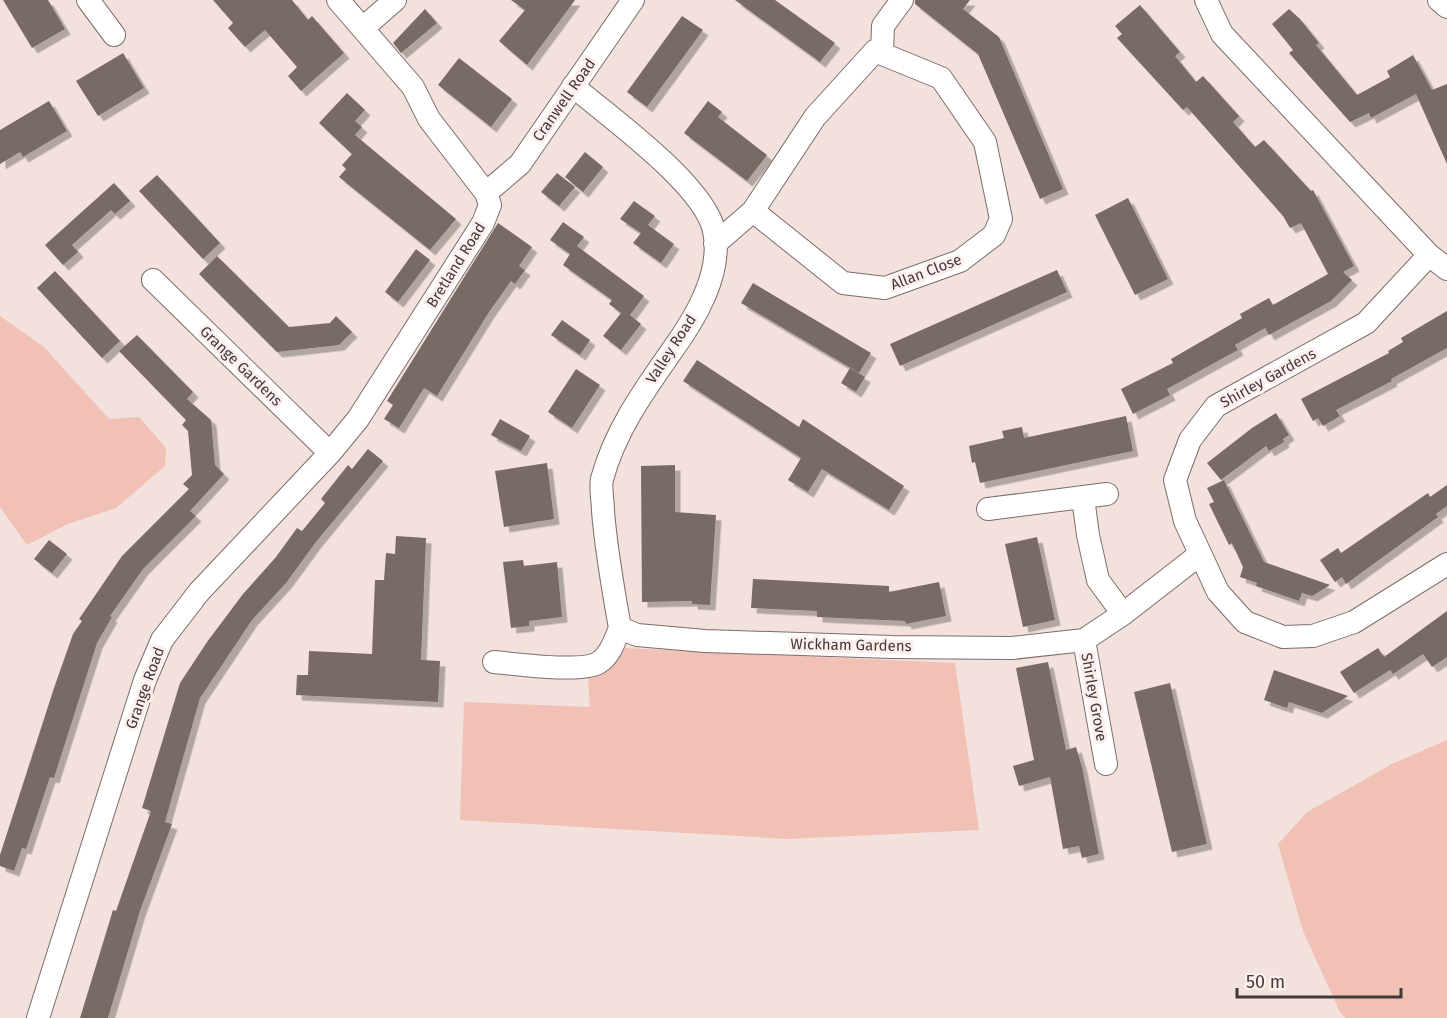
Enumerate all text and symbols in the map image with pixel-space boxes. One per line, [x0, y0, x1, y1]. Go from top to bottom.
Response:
street label: Cranwell Road [529, 55, 599, 145]
street label: Bretland Road [423, 219, 489, 311]
street label: Allan Close [888, 250, 964, 294]
street label: Valley Road [642, 311, 700, 387]
street label: Grange Gardens [196, 322, 286, 410]
street label: Shirley Gardens [1217, 344, 1319, 412]
street label: Wickham Gardens [790, 635, 912, 655]
street label: Grange Road [122, 645, 168, 731]
street label: Shirley Grove [1077, 651, 1111, 743]
scale bar [1237, 961, 1400, 999]
text: 50 m [1246, 971, 1285, 993]

